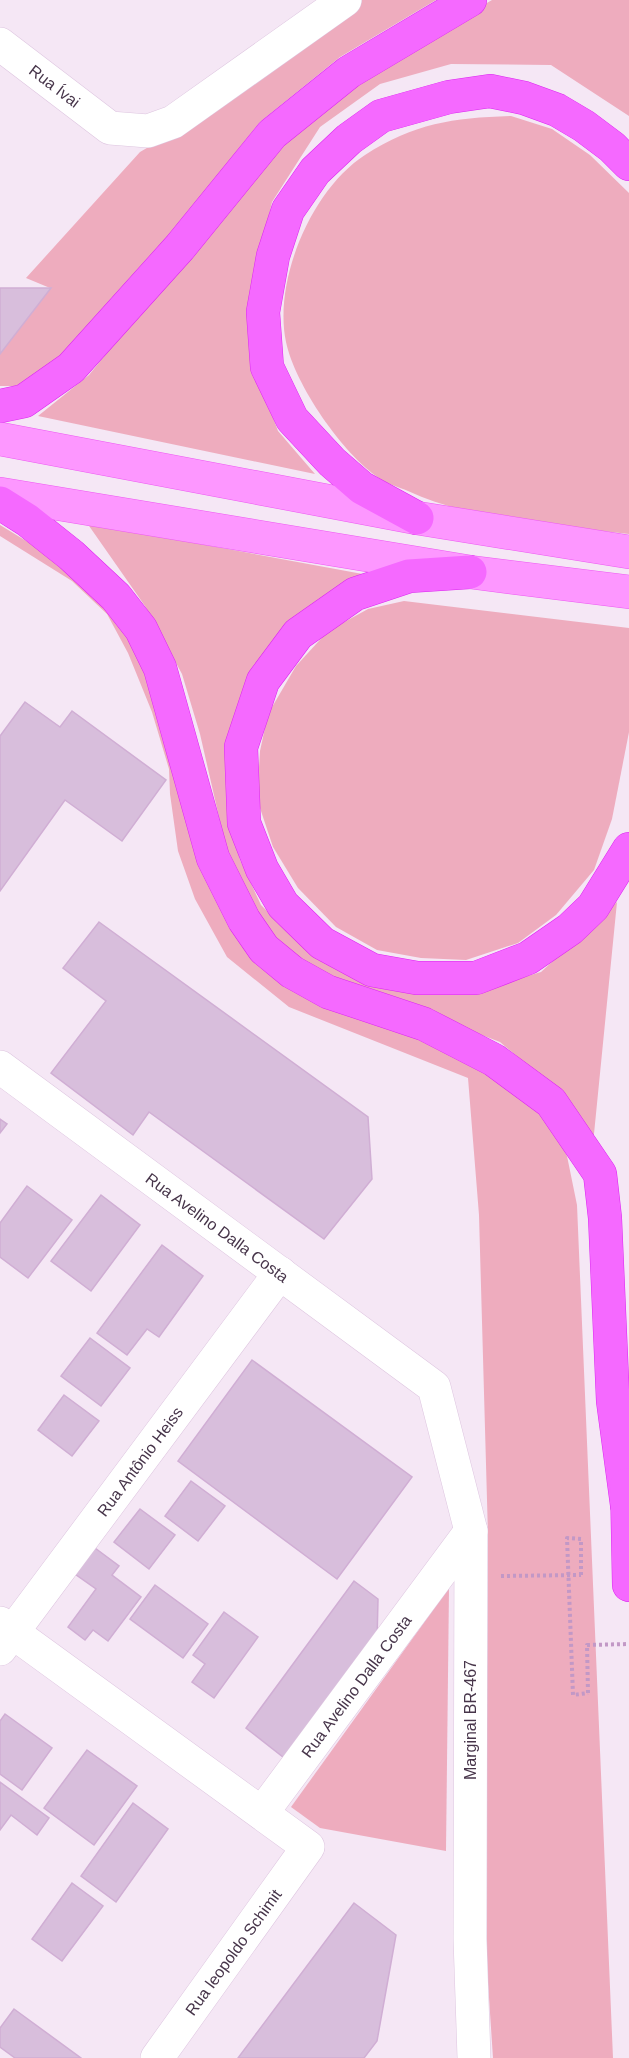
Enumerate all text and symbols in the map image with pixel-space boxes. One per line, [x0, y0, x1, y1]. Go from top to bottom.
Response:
street label: Rua Ívai [26, 62, 83, 111]
street label: Rua Avelino Dalla Costa [143, 1170, 292, 1286]
street label: Rua Antônio Heiss [94, 1404, 186, 1520]
street label: Rua Avelino Dalla Costa [298, 1612, 415, 1761]
street label: Marginal BR-467 [462, 1660, 479, 1780]
street label: Rua leopoldo Schimit [182, 1886, 285, 2018]

